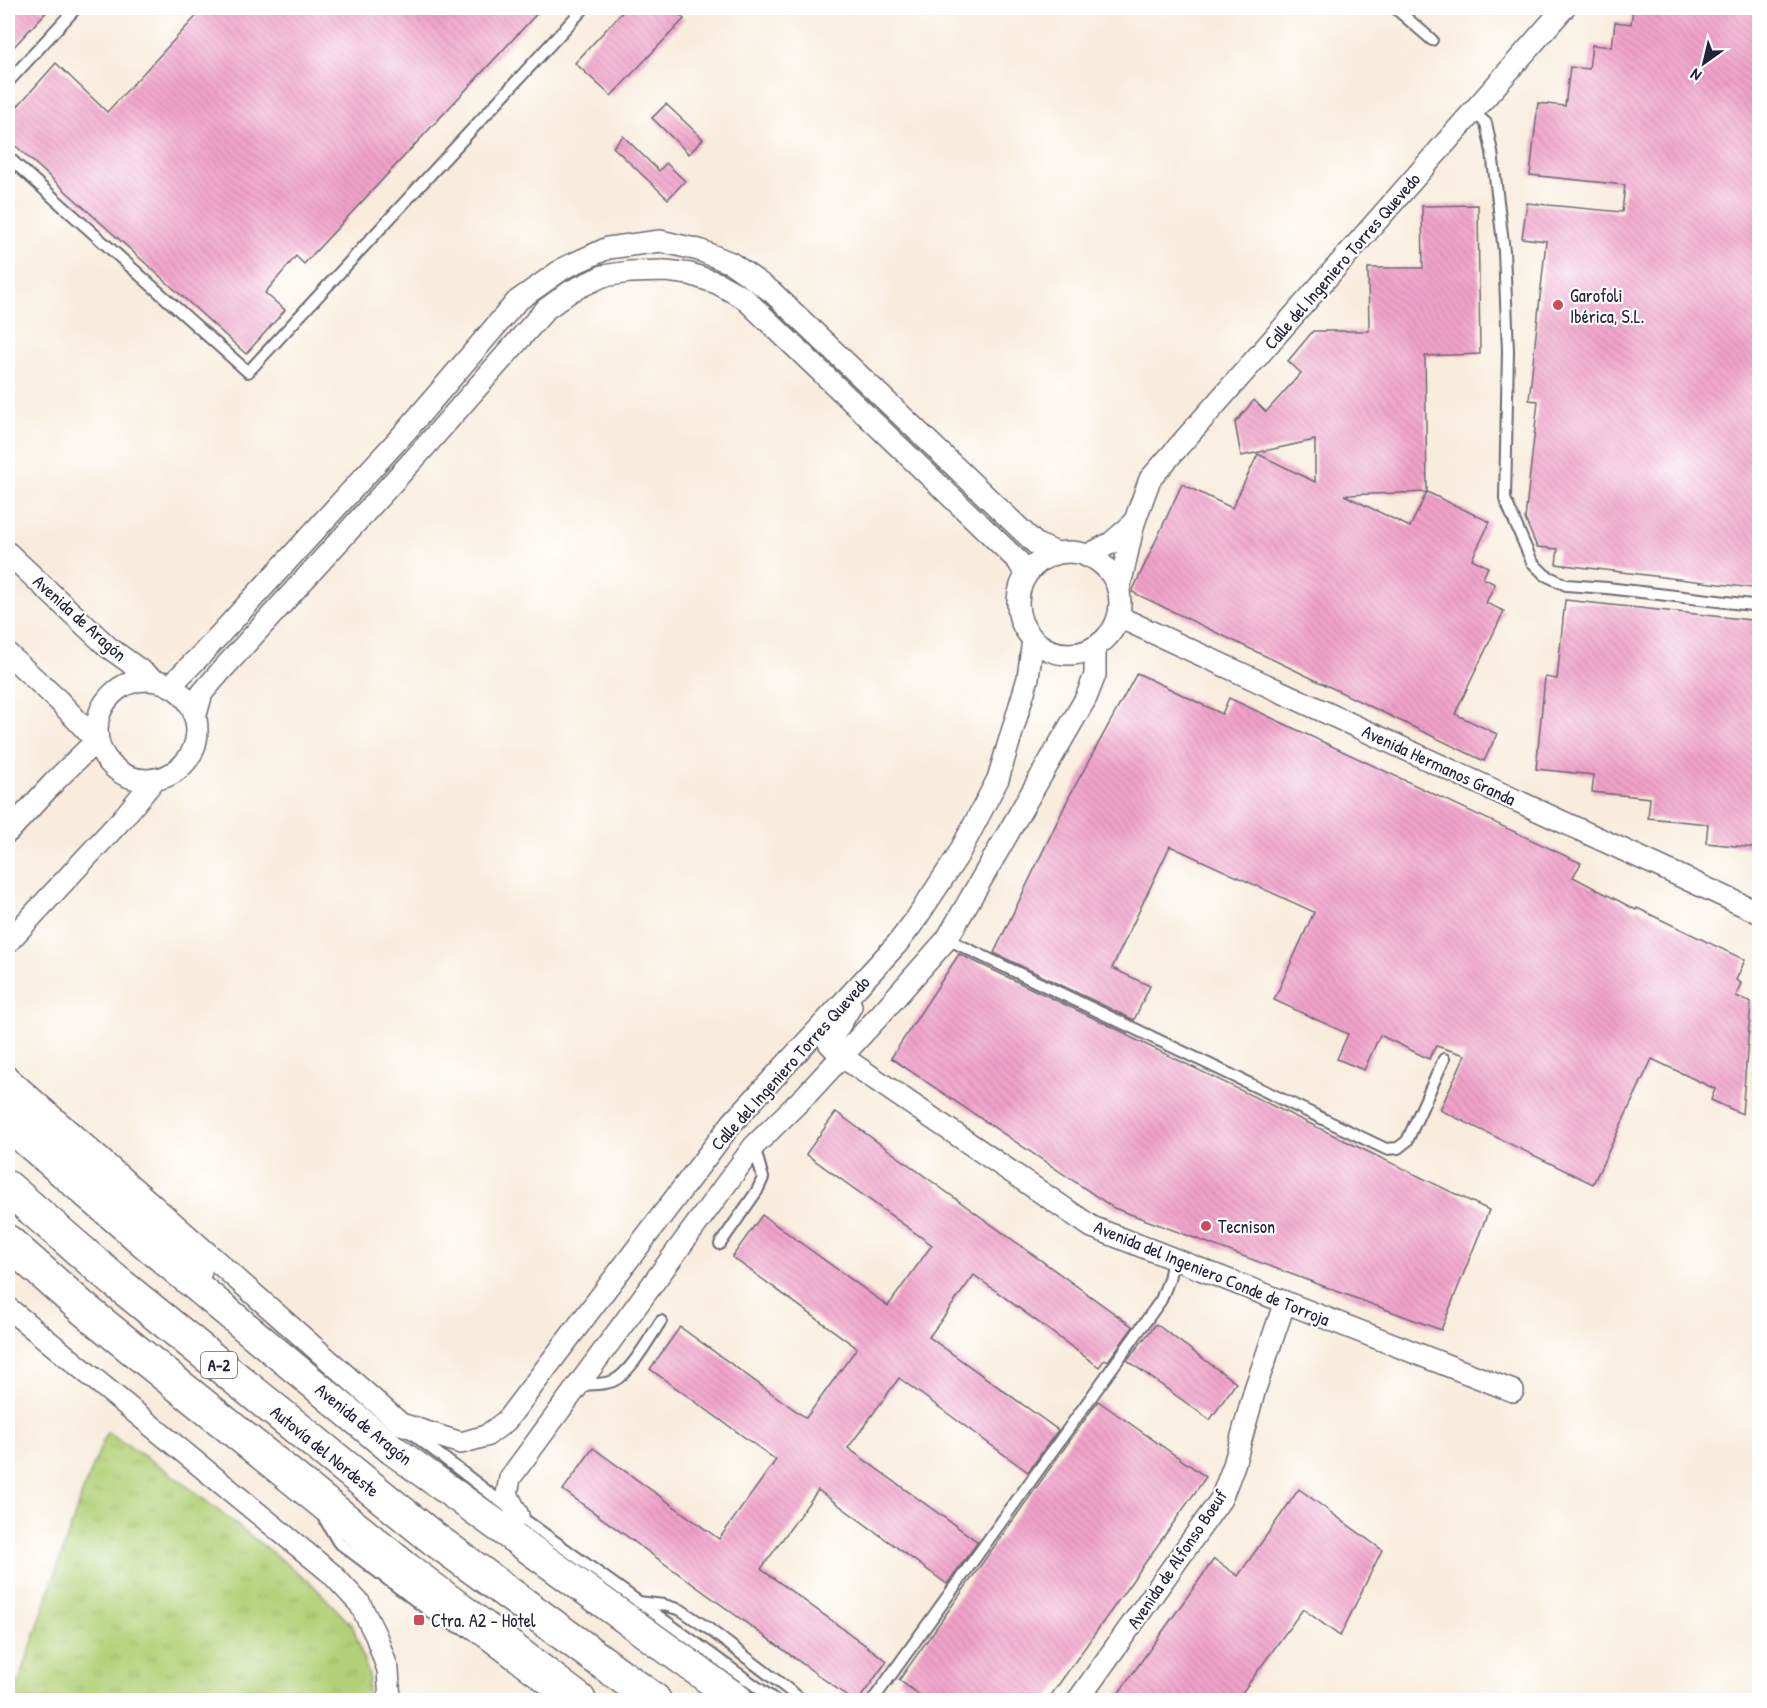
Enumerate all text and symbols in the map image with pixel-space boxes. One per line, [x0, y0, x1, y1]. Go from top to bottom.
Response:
north arrow [1674, 33, 1734, 93]
text: N [1686, 64, 1705, 87]
street label: Calle del Ingeniero Torres Quevedo [1258, 167, 1426, 355]
place label: Garofoli Ibérica, S.L. [1570, 283, 1644, 329]
marker: Garofoli Ibérica, S.L. [1551, 298, 1565, 312]
street label: Avenida de Aragón [28, 569, 132, 667]
street label: Avenida Hermanos Granda [1358, 718, 1520, 812]
street label: Calle del Ingeniero Torres Quevedo [705, 970, 875, 1156]
street label: Avenida del Ingeniero Conde de Torroja [1091, 1214, 1333, 1332]
place label: Tecnison [1218, 1214, 1275, 1239]
marker: Tecnison [1199, 1219, 1213, 1233]
road number: A-2 [201, 1352, 237, 1378]
street label: Avenida de Aragón [310, 1377, 418, 1471]
street label: Autovía del Nordeste [265, 1399, 385, 1503]
street label: Avenida de Alfonso Boeuf [1121, 1484, 1233, 1633]
place label: Ctra. A2 - Hotel [431, 1608, 536, 1633]
marker: Ctra. A2 - Hotel [412, 1613, 426, 1627]

